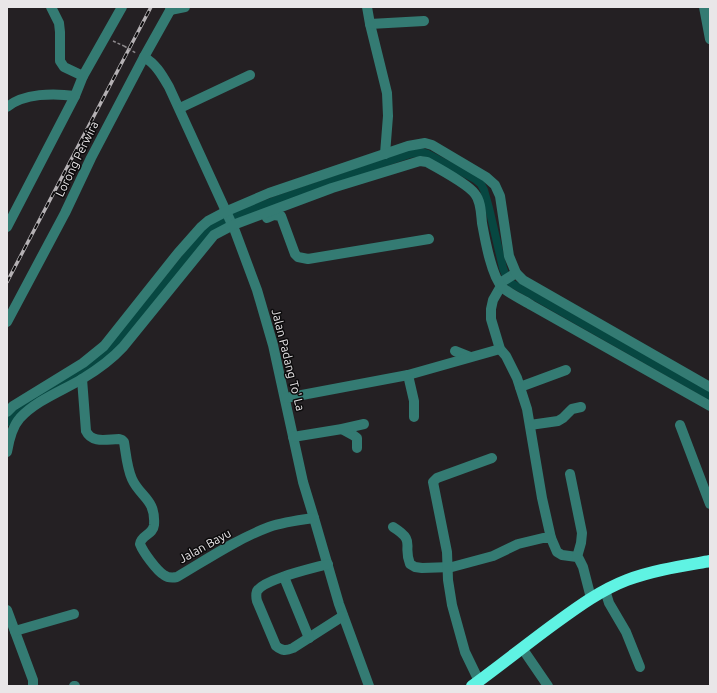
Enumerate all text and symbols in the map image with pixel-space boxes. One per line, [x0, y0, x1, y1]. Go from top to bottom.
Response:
street label: Lorong Perwira [53, 119, 100, 199]
street label: Jalan Padang To' La [270, 307, 307, 412]
street label: Jalan Bayu [176, 526, 233, 565]

